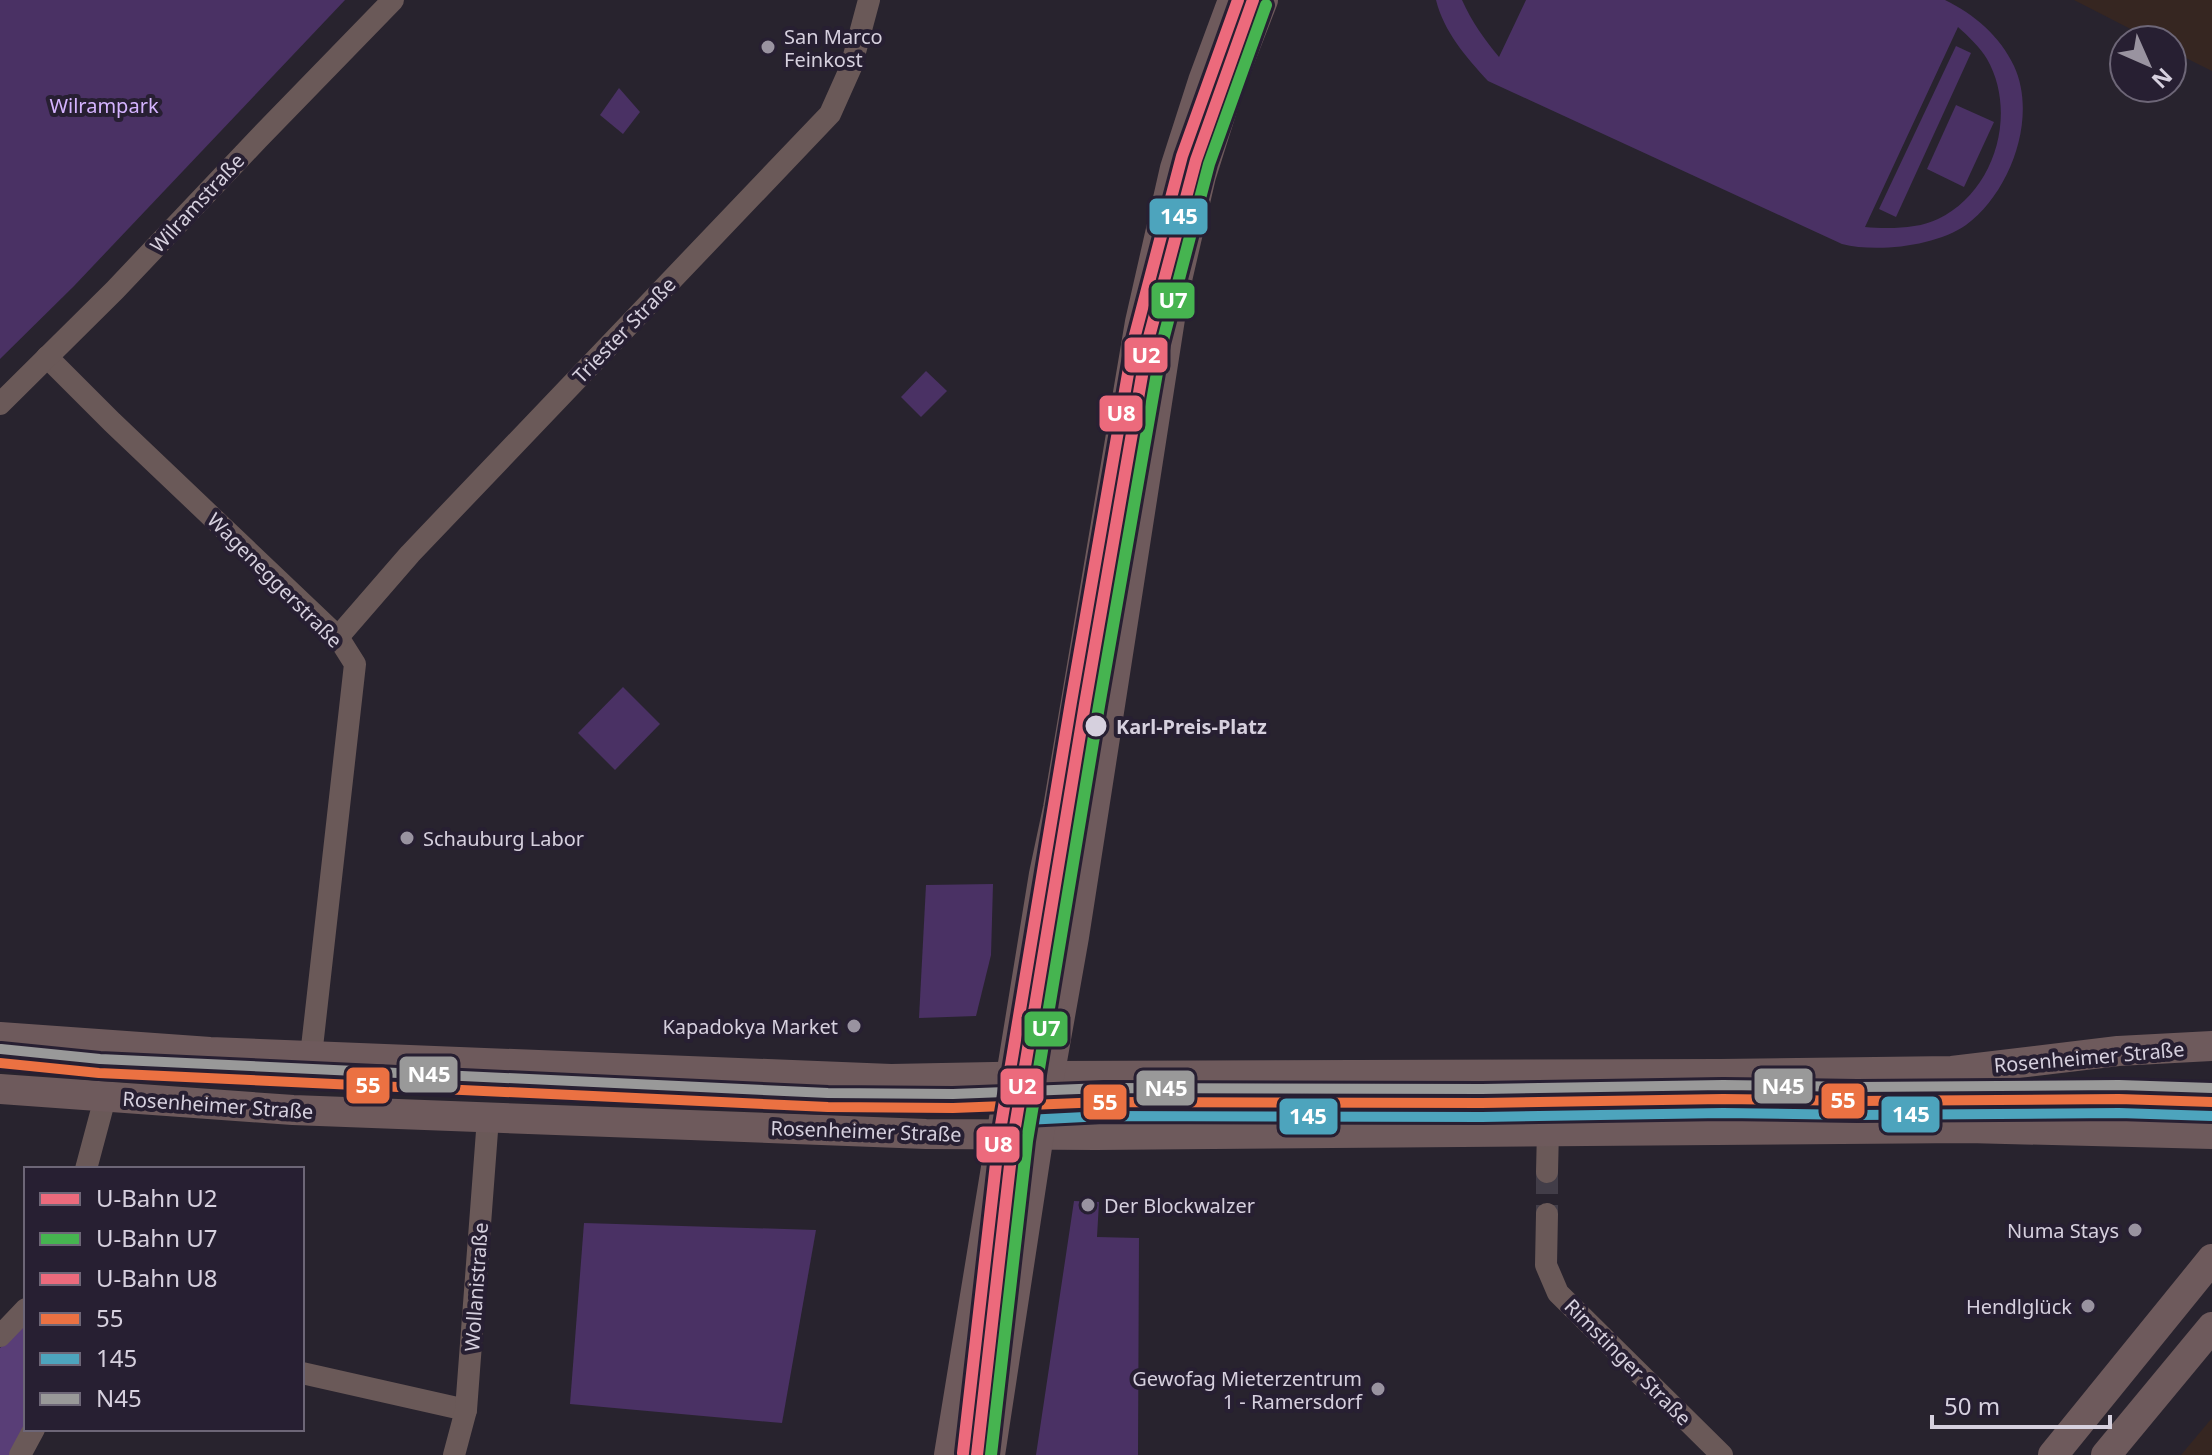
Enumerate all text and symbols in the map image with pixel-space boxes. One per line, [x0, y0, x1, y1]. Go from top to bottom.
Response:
place label: San Marco Feinkost [784, 23, 883, 73]
north arrow [2108, 24, 2188, 104]
marker: San Marco Feinkost [759, 38, 777, 56]
text: N [2146, 62, 2180, 96]
park label: Wilrampark [49, 92, 159, 119]
street label: Wilramstraße [144, 148, 250, 258]
line badge: 145 [1148, 197, 1209, 236]
text: 145 [1160, 200, 1198, 230]
street label: Triester Straße [567, 271, 681, 389]
line badge: U7 [1150, 281, 1196, 320]
text: U7 [1158, 284, 1188, 314]
line badge: U2 [1123, 336, 1169, 374]
text: U2 [1131, 339, 1161, 369]
line badge: U8 [1098, 394, 1144, 433]
text: U8 [1106, 397, 1136, 427]
street label: Wageneggerstraße [202, 507, 348, 653]
marker: Karl-Preis-Platz [1083, 713, 1109, 739]
place label: Karl-Preis-Platz [1116, 713, 1267, 740]
place label: Schauburg Labor [423, 825, 584, 852]
marker: Schauburg Labor [398, 829, 416, 847]
line badge: U7 [1023, 1010, 1069, 1048]
text: U7 [1031, 1012, 1061, 1042]
place label: Kapadokya Market [662, 1013, 838, 1040]
marker: Kapadokya Market [845, 1017, 863, 1035]
street label: Rosenheimer Straße [1993, 1035, 2185, 1079]
line badge: N45 [398, 1055, 459, 1094]
text: N45 [407, 1058, 451, 1088]
line badge: 55 [345, 1066, 391, 1105]
line badge: U2 [999, 1067, 1045, 1106]
line badge: N45 [1753, 1067, 1814, 1105]
text: 55 [355, 1069, 381, 1099]
line badge: N45 [1135, 1069, 1196, 1107]
text: U2 [1007, 1070, 1037, 1100]
text: N45 [1761, 1070, 1805, 1100]
text: N45 [1144, 1072, 1188, 1102]
line badge: 55 [1820, 1082, 1866, 1120]
line badge: 55 [1082, 1083, 1128, 1121]
text: 55 [1830, 1084, 1856, 1114]
street label: Rosenheimer Straße [122, 1085, 314, 1125]
text: 55 [1092, 1086, 1118, 1116]
line badge: 145 [1880, 1095, 1941, 1134]
line badge: 145 [1278, 1097, 1339, 1136]
text: 145 [1892, 1098, 1930, 1128]
text: 145 [1289, 1100, 1327, 1130]
street label: Rosenheimer Straße [770, 1114, 962, 1148]
line badge: U8 [975, 1125, 1021, 1164]
text: U8 [983, 1128, 1013, 1158]
legend [24, 1167, 304, 1431]
text: U-Bahn U2 [96, 1181, 218, 1214]
place label: Der Blockwalzer [1104, 1192, 1255, 1219]
marker: Der Blockwalzer [1079, 1196, 1097, 1214]
place label: Numa Stays [2007, 1217, 2119, 1244]
text: U-Bahn U7 [96, 1221, 218, 1254]
marker: Numa Stays [2126, 1221, 2144, 1239]
street label: Wollanistraße [458, 1222, 494, 1352]
text: U-Bahn U8 [96, 1261, 218, 1294]
street label: Rimstinger Straße [1559, 1293, 1697, 1431]
place label: Hendlglück [1966, 1293, 2072, 1320]
marker: Hendlglück [2079, 1297, 2097, 1315]
text: 55 [96, 1301, 123, 1334]
text: 145 [96, 1341, 137, 1374]
place label: Gewofag Mieterzentrum 1 - Ramersdorf [1132, 1365, 1363, 1415]
scale bar [1932, 1379, 2110, 1429]
marker: Gewofag Mieterzentrum 1 - Ramersdorf [1369, 1380, 1387, 1398]
text: N45 [96, 1381, 142, 1414]
text: 50 m [1944, 1389, 2000, 1422]

